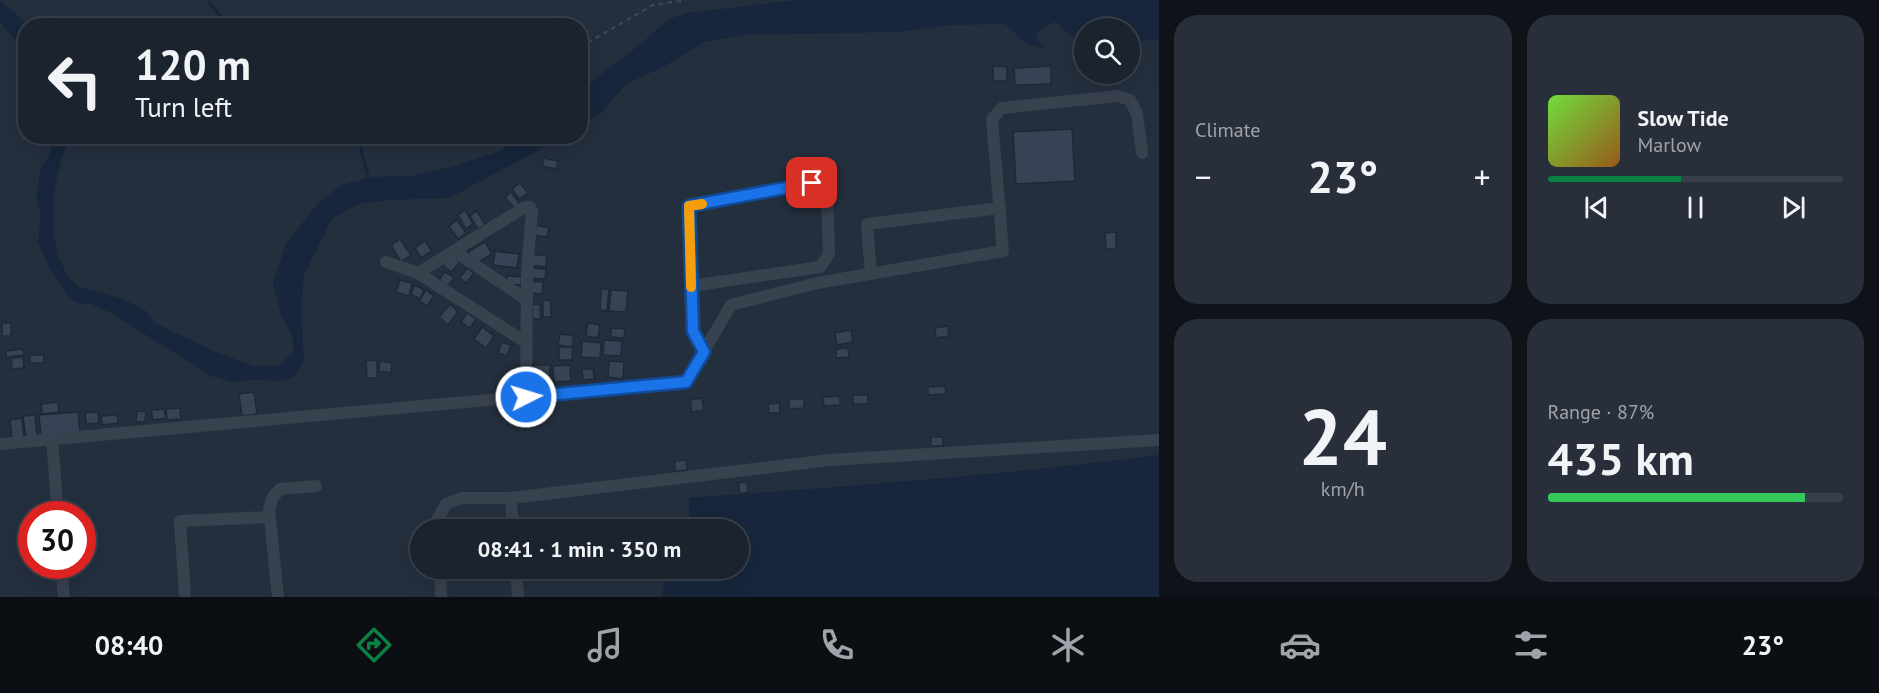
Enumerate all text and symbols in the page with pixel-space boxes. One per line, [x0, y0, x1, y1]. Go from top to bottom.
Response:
map controls [1074, 18, 1140, 84]
button: search [1074, 18, 1140, 84]
text: 120 m [135, 37, 251, 92]
icon: left [36, 42, 114, 120]
text: Turn left [135, 90, 232, 124]
text: Slow Tide [1638, 104, 1729, 132]
text: Climate [1195, 117, 1261, 143]
text: Marlow [1638, 132, 1701, 158]
text: 23° [1307, 147, 1378, 205]
text: − [1195, 155, 1212, 198]
text: + [1474, 155, 1490, 198]
pin [786, 157, 837, 208]
icon: arrive [795, 166, 828, 199]
icon: previous [1580, 191, 1613, 224]
icon: pause [1679, 191, 1712, 224]
icon: next [1777, 191, 1810, 224]
position arrow [494, 365, 558, 429]
text: 24 [1299, 386, 1387, 487]
text: Range · 87% [1548, 399, 1654, 425]
text: 435 km [1548, 429, 1694, 487]
text: km/h [1321, 476, 1365, 502]
speed limit sign: 30 [18, 501, 96, 579]
text: 08:41 · 1 min · 350 m [478, 535, 681, 563]
icon: directions [353, 624, 395, 666]
icon: music [584, 624, 626, 666]
icon: phone [816, 624, 858, 666]
icon: climate [1047, 624, 1089, 666]
icon: car [1279, 624, 1321, 666]
icon: filters [1510, 624, 1552, 666]
text: 08:40 [95, 628, 163, 662]
text: 23° [1742, 628, 1784, 662]

